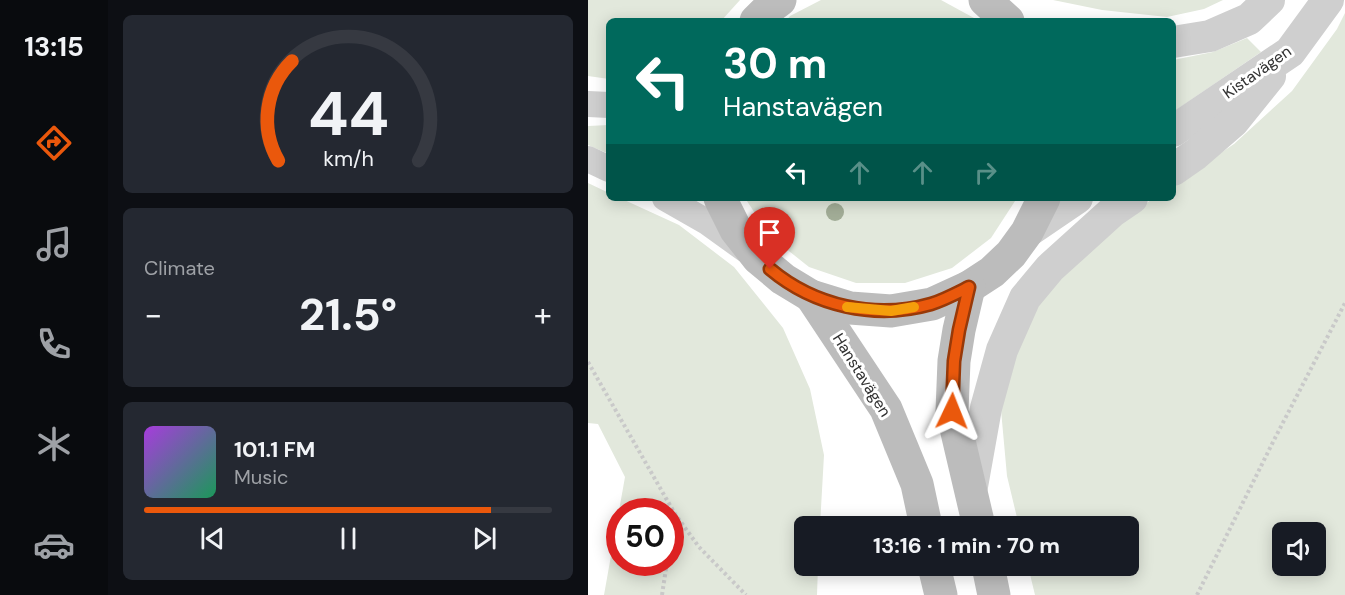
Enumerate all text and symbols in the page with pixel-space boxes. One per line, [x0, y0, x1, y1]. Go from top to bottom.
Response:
text: 13:15 [24, 29, 84, 64]
text: 30 m [723, 36, 827, 91]
street label: Kistavägen [1219, 41, 1295, 103]
icon: left [624, 42, 702, 120]
text: 44 [307, 73, 389, 154]
text: Hanstavägen [723, 89, 883, 124]
icon: directions [33, 122, 75, 164]
text: km/h [323, 146, 373, 174]
icon: left [780, 156, 813, 189]
icon: ahead [843, 156, 876, 189]
icon: ahead [906, 156, 939, 189]
icon: right [969, 156, 1002, 189]
pin [744, 207, 795, 269]
icon: arrive [753, 216, 786, 249]
icon: music [33, 223, 75, 265]
text: Climate [144, 255, 215, 281]
text: 21.5° [299, 285, 397, 344]
text: − [144, 293, 162, 336]
text: + [534, 293, 552, 336]
icon: phone [33, 323, 75, 365]
street label: Hanstavägen [828, 329, 896, 421]
position arrow [920, 379, 984, 443]
icon: climate [33, 423, 75, 465]
text: 101.1 FM [234, 435, 315, 464]
text: Music [234, 464, 289, 490]
speed limit sign: 50 [606, 498, 684, 576]
icon: previous [196, 522, 229, 555]
icon: pause [332, 522, 365, 555]
icon: next [468, 522, 501, 555]
map controls [1272, 522, 1326, 576]
button: sound [1272, 522, 1326, 576]
icon: car [33, 524, 75, 566]
text: 13:16 · 1 min · 70 m [873, 531, 1060, 560]

